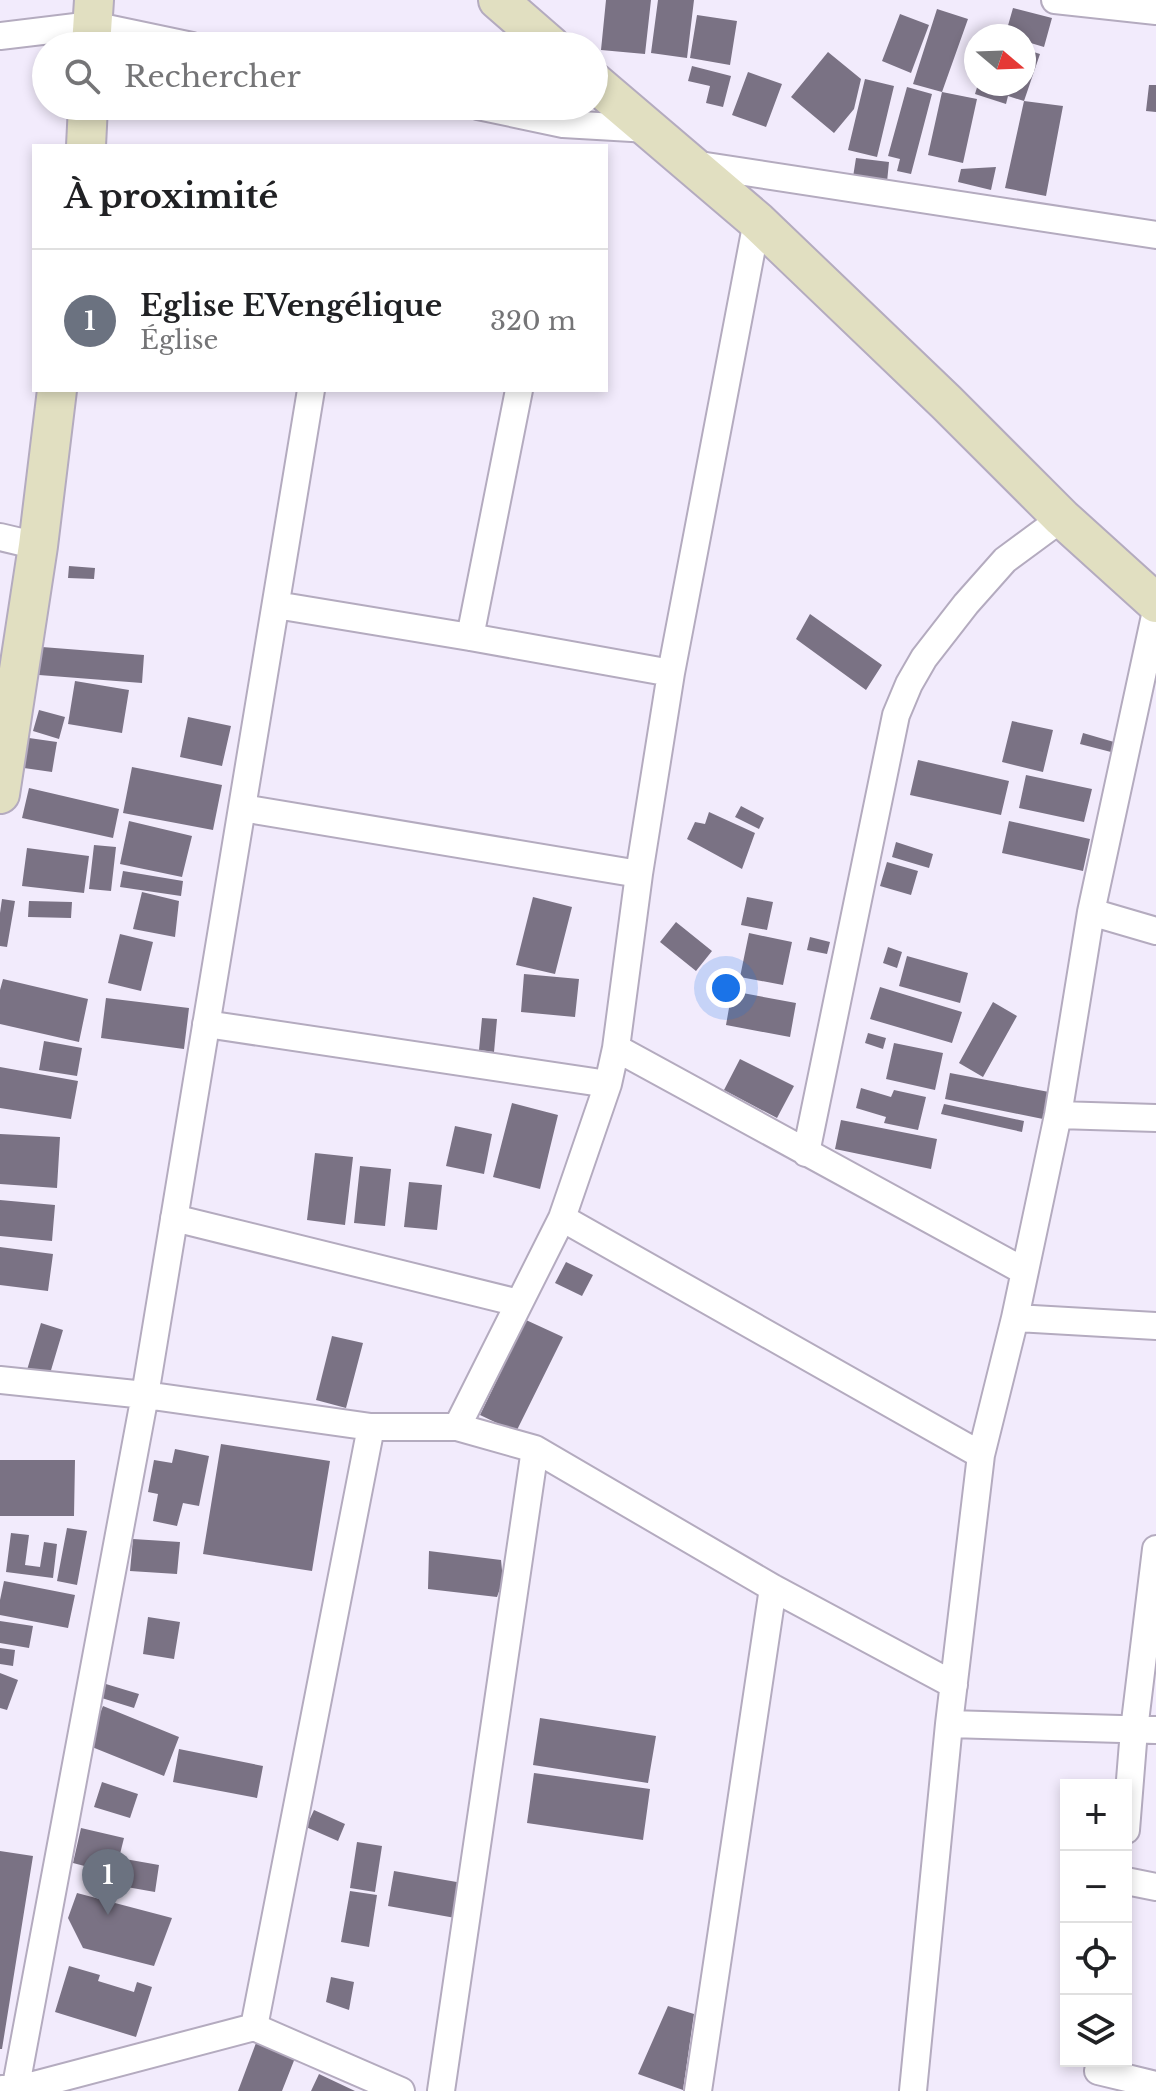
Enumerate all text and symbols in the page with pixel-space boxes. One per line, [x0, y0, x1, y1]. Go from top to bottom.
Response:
north arrow [964, 24, 1036, 96]
search box [32, 32, 608, 120]
icon: search [60, 54, 104, 98]
text: Rechercher [124, 58, 301, 95]
text: À proximité [64, 175, 278, 217]
text: Eglise EVengélique [140, 287, 442, 324]
text: 1 [84, 305, 96, 337]
text: 320 m [490, 305, 576, 337]
text: Église [140, 324, 218, 356]
your location [706, 968, 746, 1008]
map controls [1060, 1779, 1132, 2067]
button: + [1060, 1779, 1132, 1851]
pin: 1 [82, 1849, 134, 1915]
button: − [1060, 1851, 1132, 1923]
button: locate [1060, 1923, 1132, 1995]
button: layers [1060, 1995, 1132, 2067]

